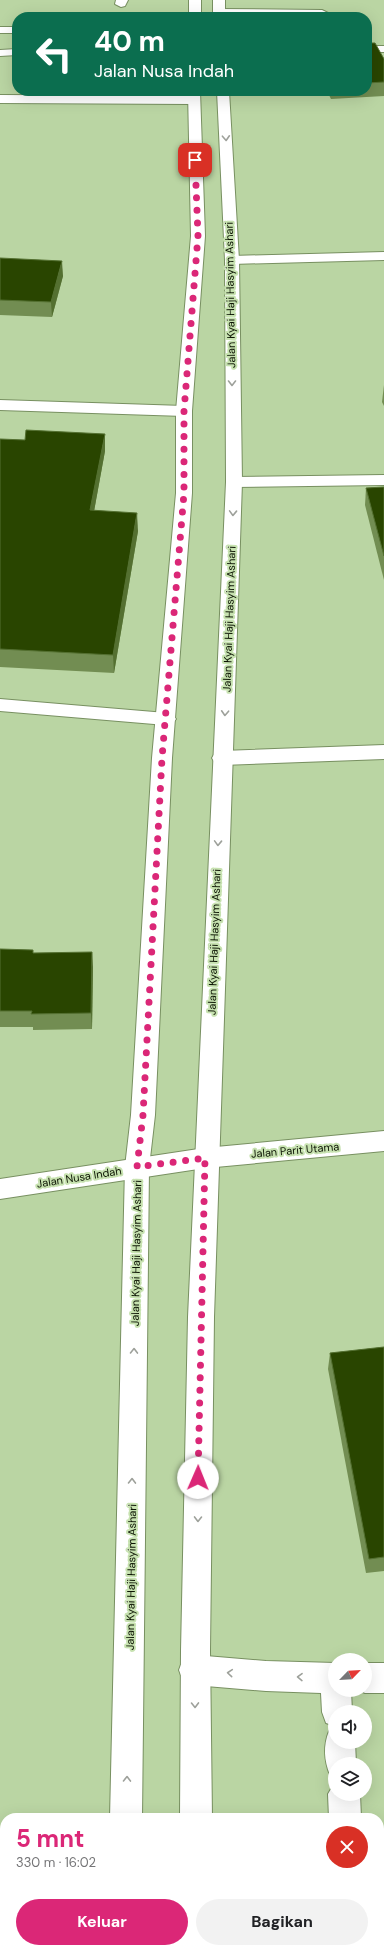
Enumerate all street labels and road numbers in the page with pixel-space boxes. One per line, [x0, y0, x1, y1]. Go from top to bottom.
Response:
street label: Jalan Kyai Haji Hasyim Ashari [222, 222, 238, 368]
street label: Jalan Kyai Haji Hasyim Ashari [219, 546, 239, 692]
street label: Jalan Kyai Haji Hasyim Ashari [204, 869, 224, 1015]
street label: Jalan Parit Utama [250, 1139, 340, 1161]
street label: Jalan Nusa Indah [36, 1163, 122, 1191]
street label: Jalan Kyai Haji Hasyim Ashari [128, 1180, 144, 1326]
street label: Jalan Kyai Haji Hasyim Ashari [123, 1504, 139, 1650]

